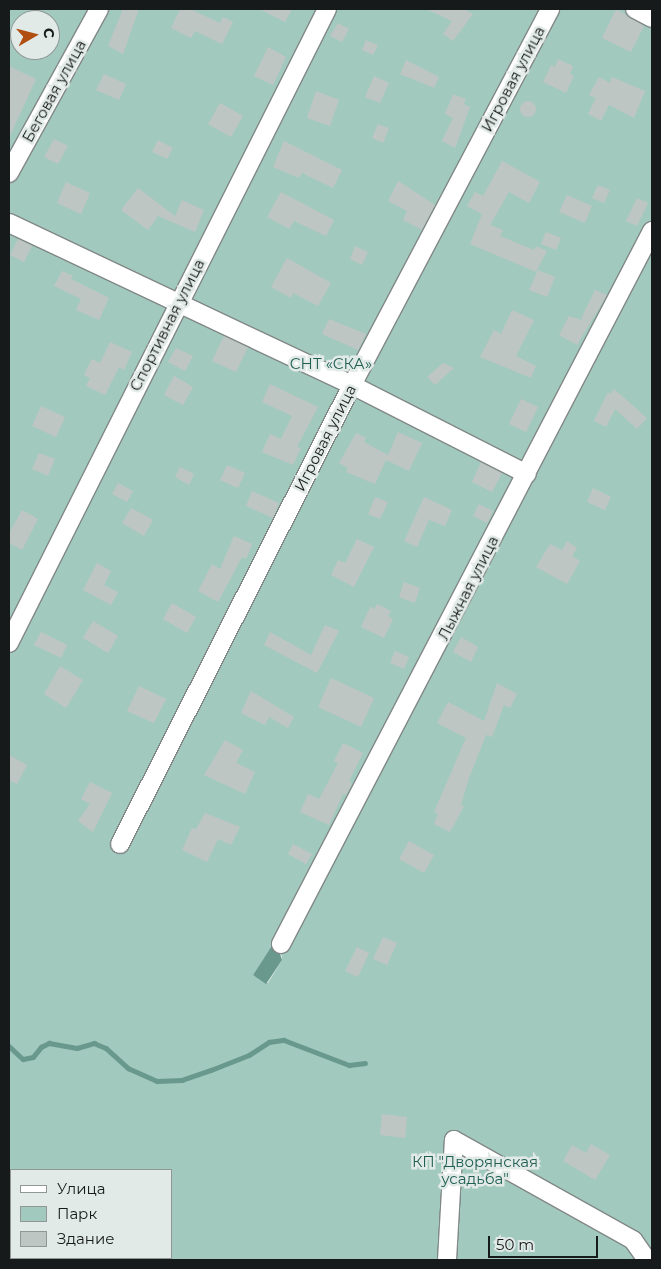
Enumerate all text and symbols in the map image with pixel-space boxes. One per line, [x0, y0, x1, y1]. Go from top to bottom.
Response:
north arrow [10, 10, 60, 60]
street label: Игровая улица [478, 23, 548, 135]
text: С [39, 27, 58, 39]
street label: Беговая улица [18, 37, 90, 145]
street label: Спортивная улица [126, 256, 208, 394]
park label: СНТ «СКА» [290, 355, 372, 373]
street label: Игровая улица [290, 382, 360, 494]
street label: Лыжная улица [434, 533, 502, 643]
park label: КП "Дворянская усадьба" [412, 1152, 538, 1187]
legend [10, 1169, 172, 1259]
text: Улица [57, 1179, 105, 1198]
text: Парк [57, 1204, 97, 1223]
scale bar [491, 1226, 601, 1258]
text: Здание [57, 1229, 115, 1248]
text: 50 m [496, 1235, 534, 1254]

